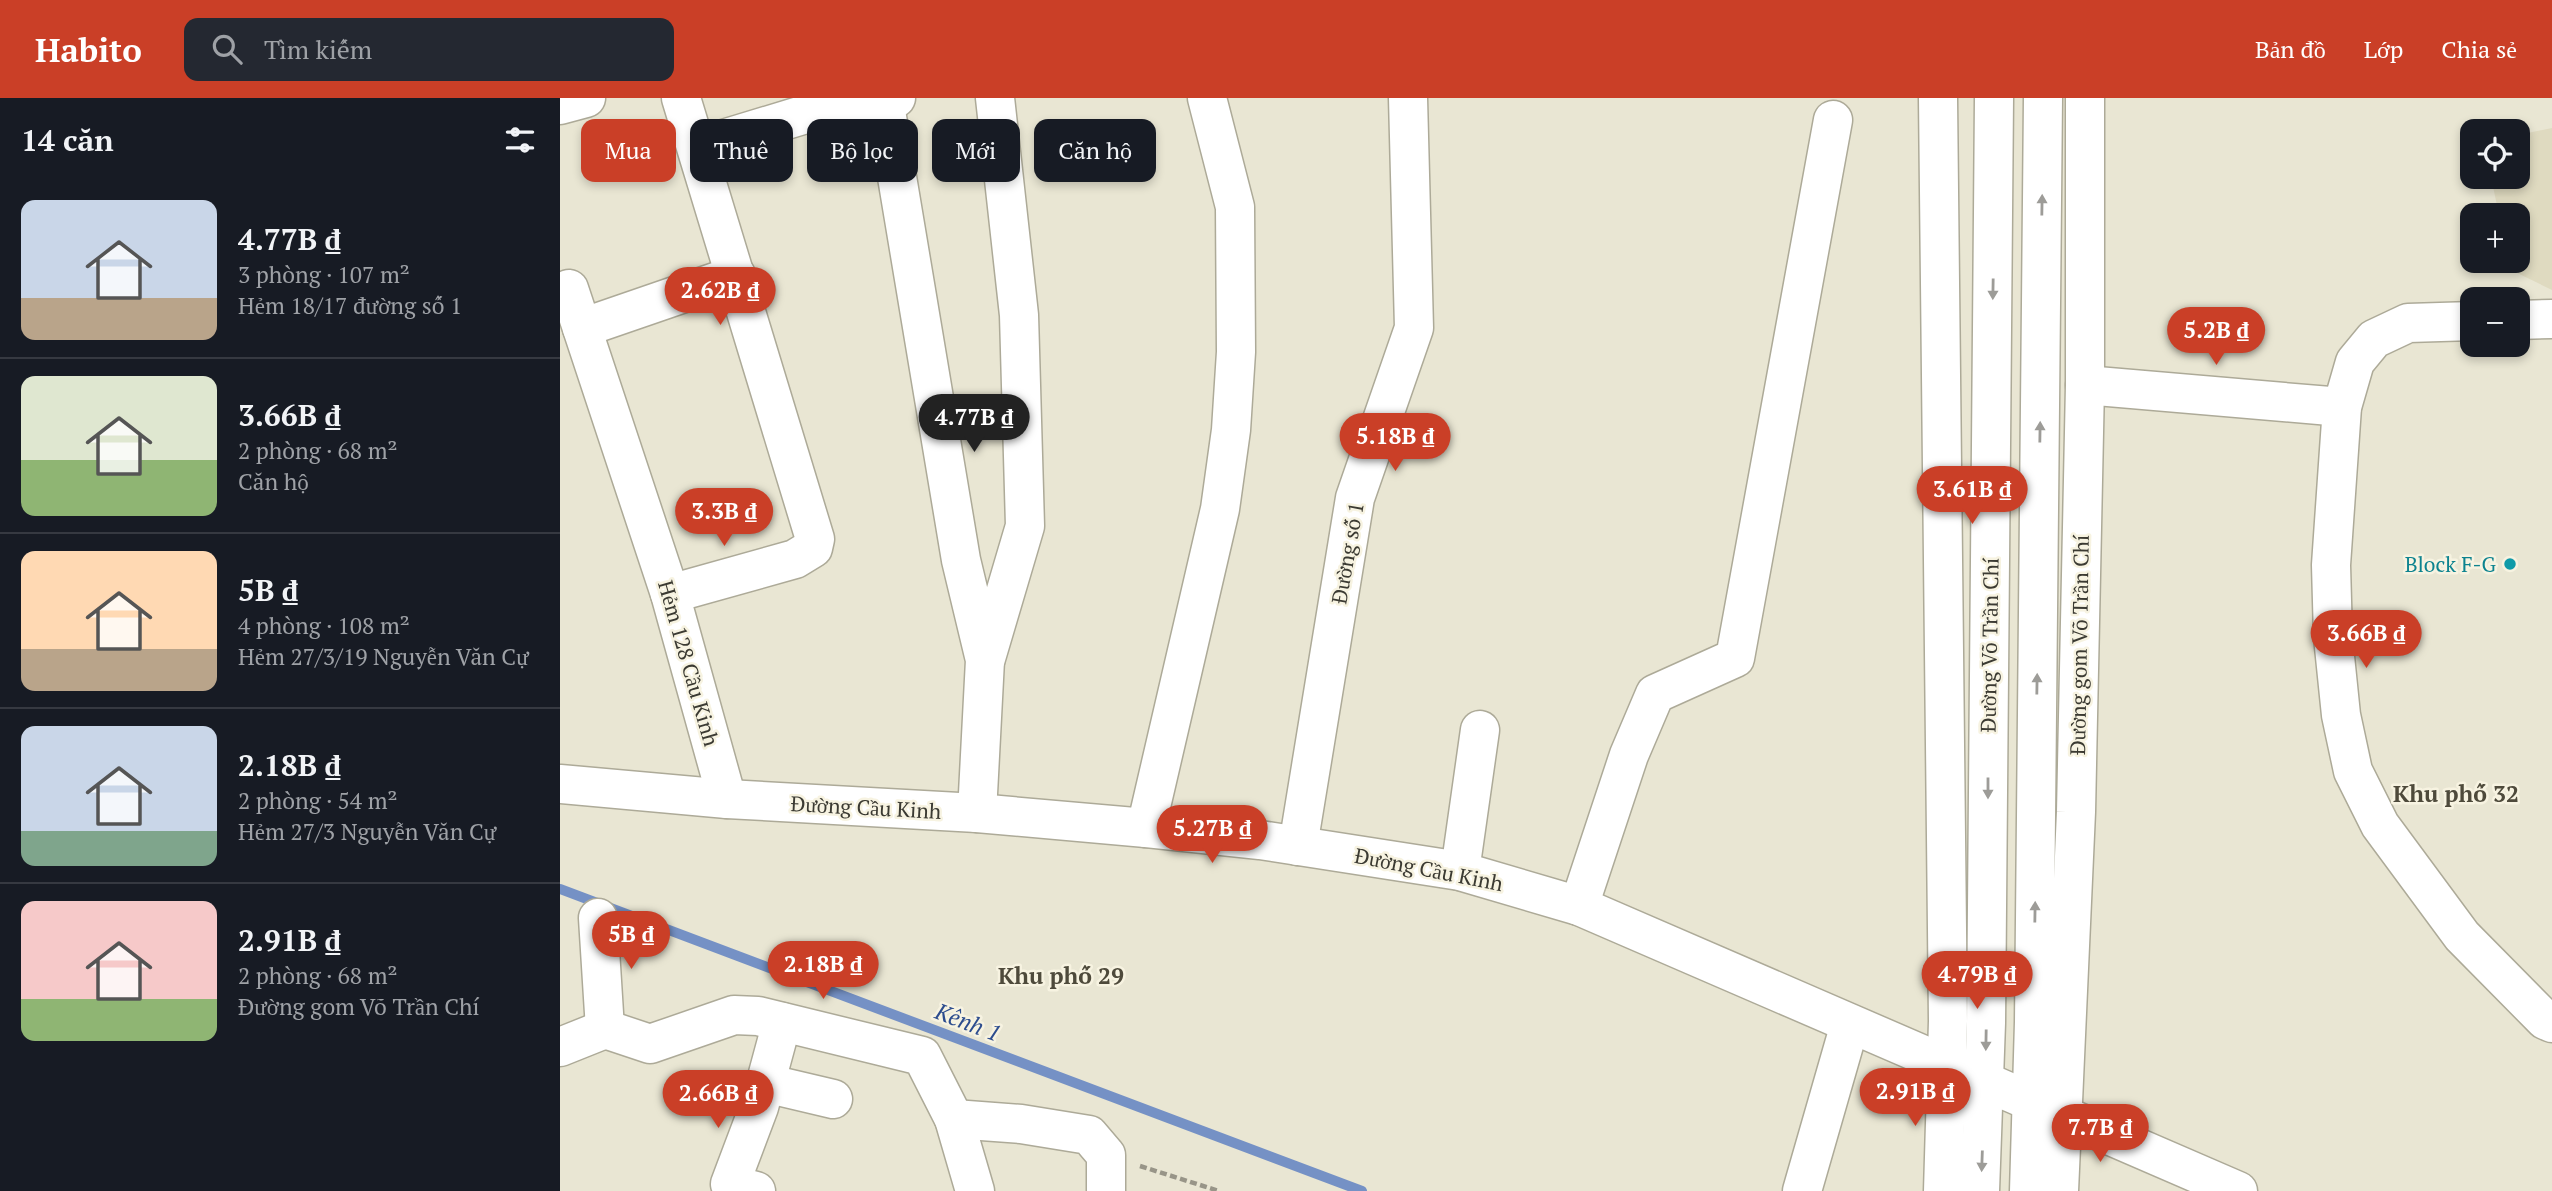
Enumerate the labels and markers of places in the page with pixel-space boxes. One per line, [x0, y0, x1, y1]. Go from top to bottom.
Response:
pin: 2.62B ₫ [655, 268, 785, 327]
pin: 5.2B ₫ [2159, 308, 2273, 367]
pin: 4.77B ₫ [909, 394, 1039, 454]
pin: 5.18B ₫ [1330, 414, 1460, 473]
pin: 3.61B ₫ [1907, 466, 2037, 526]
pin: 3.3B ₫ [667, 489, 781, 548]
place label: Block F-G [2405, 550, 2497, 578]
marker: Block F-G [2502, 556, 2518, 572]
pin: 3.66B ₫ [2301, 610, 2431, 670]
pin: 5.27B ₫ [1147, 806, 1277, 865]
pin: 5B ₫ [590, 912, 672, 971]
pin: 2.18B ₫ [758, 942, 888, 1001]
pin: 4.79B ₫ [1912, 951, 2042, 1011]
pin: 2.91B ₫ [1850, 1068, 1980, 1128]
pin: 2.66B ₫ [653, 1070, 783, 1130]
pin: 7.7B ₫ [2043, 1104, 2157, 1164]

